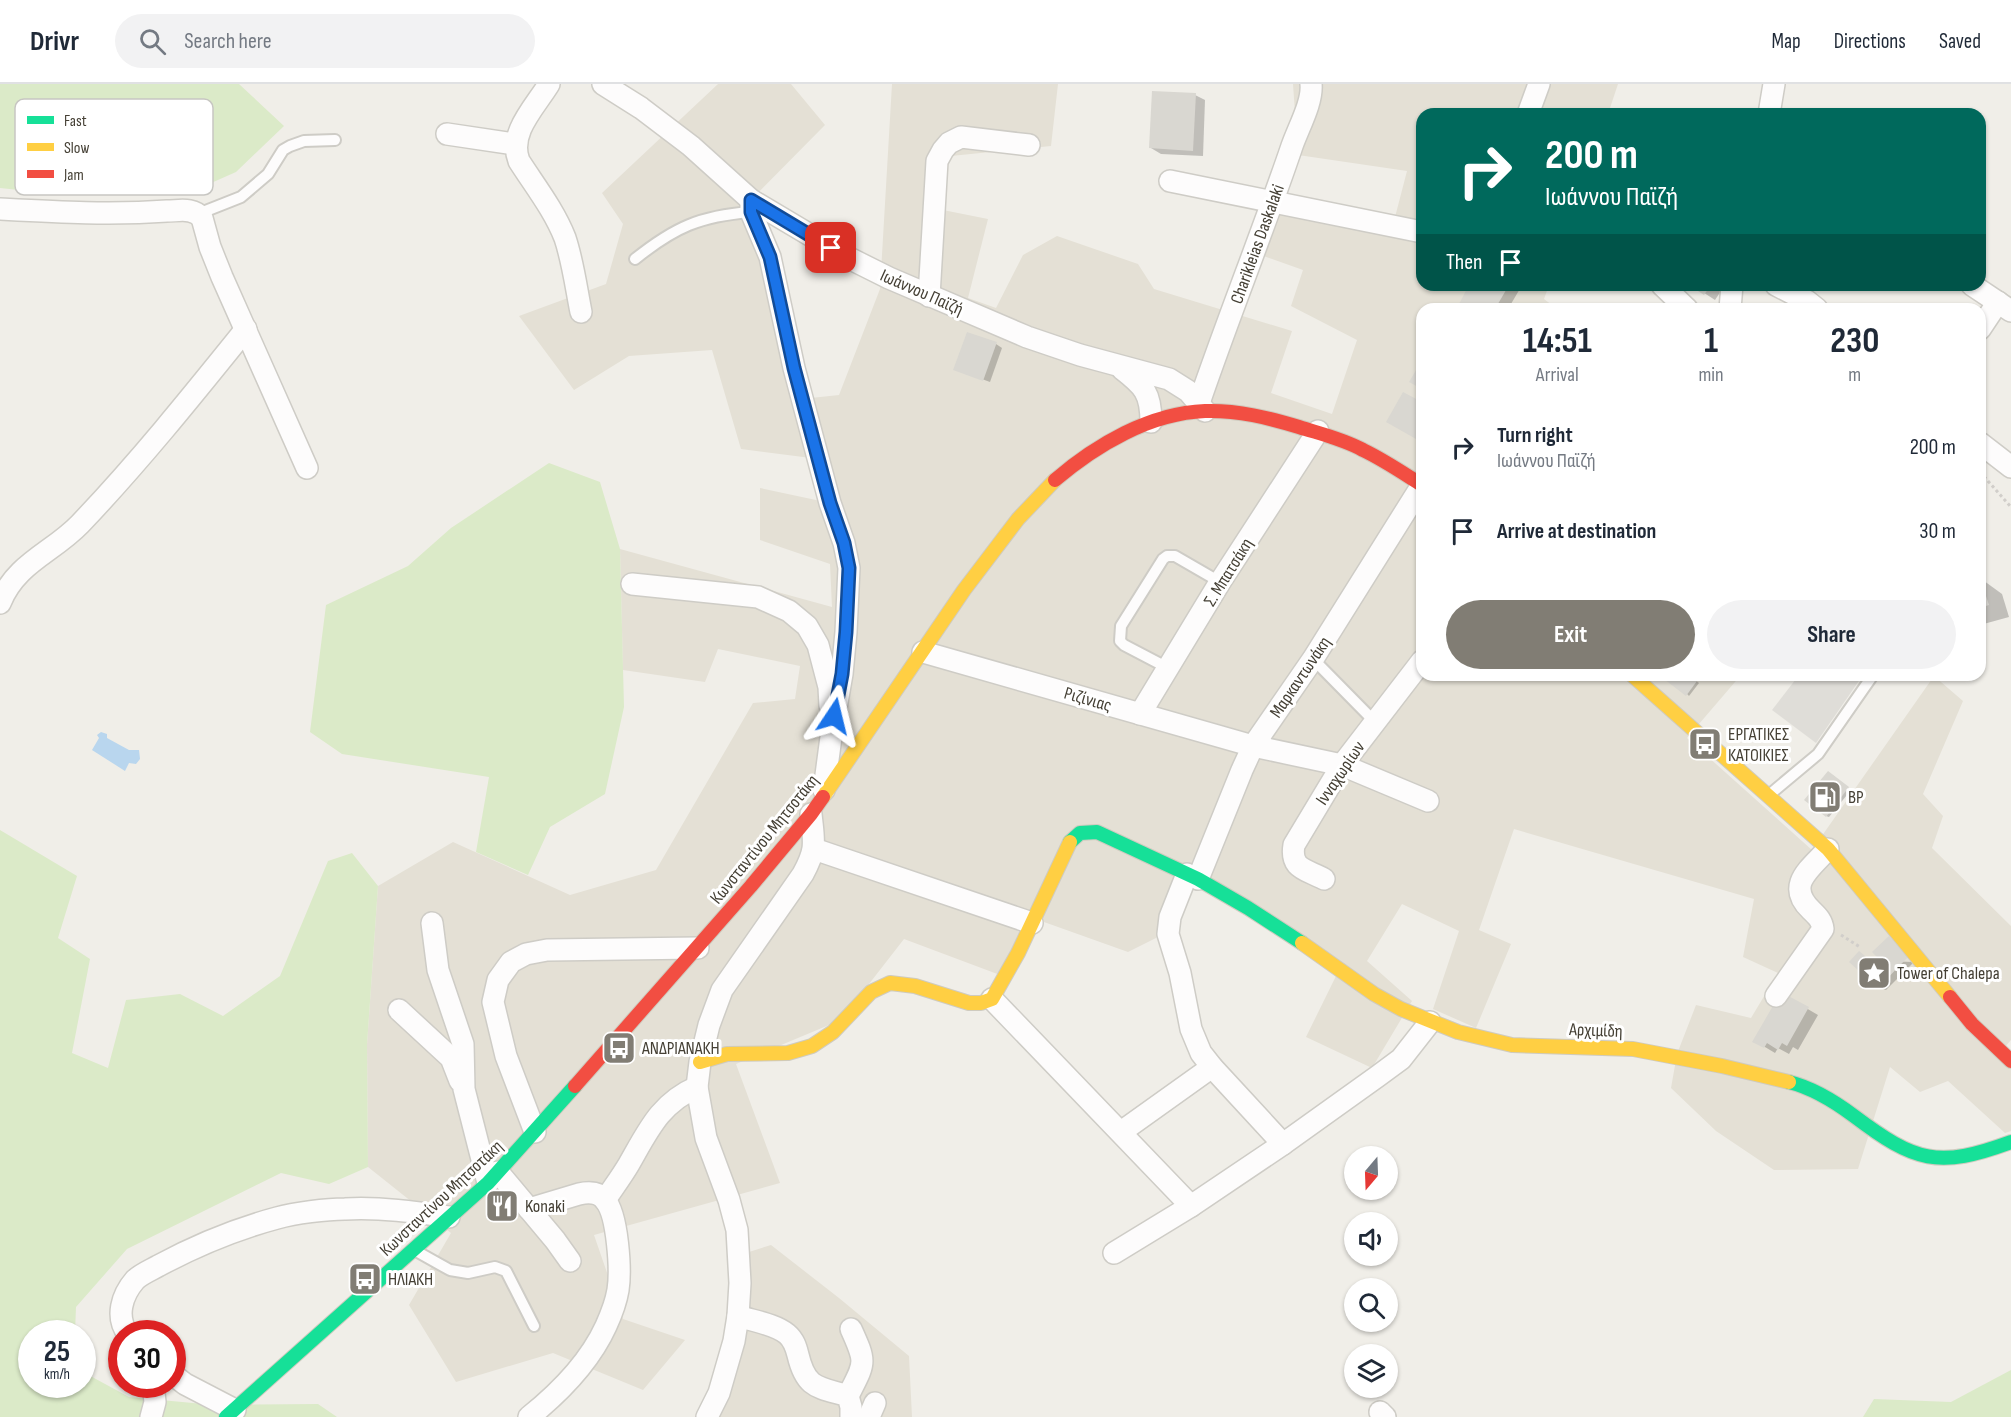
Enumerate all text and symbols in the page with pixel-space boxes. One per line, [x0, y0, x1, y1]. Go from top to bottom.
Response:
search box [115, 14, 535, 68]
text: Drivr [30, 25, 79, 58]
icon: search [136, 25, 169, 58]
text: Search here [184, 28, 272, 55]
text: Map [1771, 29, 1801, 54]
text: Directions [1834, 29, 1906, 54]
text: Saved [1939, 29, 1981, 54]
legend [15, 99, 213, 195]
text: Fast [64, 112, 87, 131]
text: 200 m [1545, 130, 1638, 181]
icon: right [1446, 132, 1524, 210]
text: Slow [64, 139, 89, 158]
text: Jam [63, 166, 84, 185]
text: Ιωάννου Παϊζή [1545, 181, 1678, 213]
street label: Charikleias Daskalaki [1226, 182, 1289, 307]
pin [805, 222, 856, 273]
icon: arrive [814, 231, 847, 264]
icon: arrive [1494, 246, 1527, 279]
text: Then [1446, 249, 1482, 276]
street label: Ιωάννου Παϊζή [877, 265, 967, 320]
text: 14:51 [1523, 320, 1592, 363]
text: 1 [1704, 320, 1718, 363]
text: 230 [1830, 320, 1879, 363]
text: Arrival [1536, 363, 1579, 387]
text: min [1698, 363, 1724, 387]
text: m [1848, 363, 1861, 387]
text: Turn right [1497, 422, 1573, 449]
icon: right [1446, 431, 1479, 464]
text: 200 m [1910, 434, 1956, 461]
text: Ιωάννου Παϊζή [1497, 449, 1596, 473]
icon: arrive [1446, 515, 1479, 548]
text: Arrive at destination [1497, 518, 1656, 545]
text: 30 m [1919, 518, 1956, 545]
street label: Σ. Μπατσάκη [1199, 534, 1257, 610]
button: Exit [1446, 600, 1695, 669]
button: Share [1707, 600, 1956, 669]
street label: Μαρκαντωνάκη [1266, 633, 1335, 722]
street label: Ριζίνιας [1062, 683, 1114, 716]
position arrow [802, 684, 866, 748]
place label: ΕΡΓΑΤΙΚΕΣ ΚΑΤΟΙΚΙΕΣ [1728, 724, 1789, 766]
bus stop icon: ΕΡΓΑΤΙΚΕΣ ΚΑΤΟΙΚΙΕΣ [1687, 726, 1723, 762]
street label: Ινναχωρίων [1311, 737, 1369, 809]
street label: Κωνσταντίνου Μητσοτάκη [706, 770, 823, 908]
fuel station icon: BP [1807, 779, 1843, 815]
place label: BP [1848, 787, 1864, 808]
place icon: Tower of Chalepa [1856, 955, 1892, 991]
place label: Tower of Chalepa [1897, 963, 2000, 984]
street label: Αρχιμίδη [1568, 1019, 1623, 1042]
bus stop icon: ΑΝΔΡΙΑΝΑΚΗ [601, 1030, 637, 1066]
place label: ΑΝΔΡΙΑΝΑΚΗ [641, 1038, 720, 1059]
street label: Κωνσταντίνου Μητσοτάκη [376, 1136, 507, 1261]
north arrow [1344, 1146, 1398, 1200]
map controls [1344, 1146, 1398, 1398]
restaurant icon: Konaki [484, 1188, 520, 1224]
place label: Konaki [525, 1196, 565, 1217]
button: sound [1344, 1212, 1398, 1266]
bus stop icon: ΗΛΙΑΚΗ [347, 1261, 383, 1297]
place label: ΗΛΙΑΚΗ [388, 1269, 433, 1290]
button: search [1344, 1278, 1398, 1332]
speed limit sign: 30 [108, 1320, 186, 1398]
text: 25 [44, 1334, 70, 1370]
button: layers [1344, 1344, 1398, 1398]
text: km/h [44, 1365, 70, 1384]

